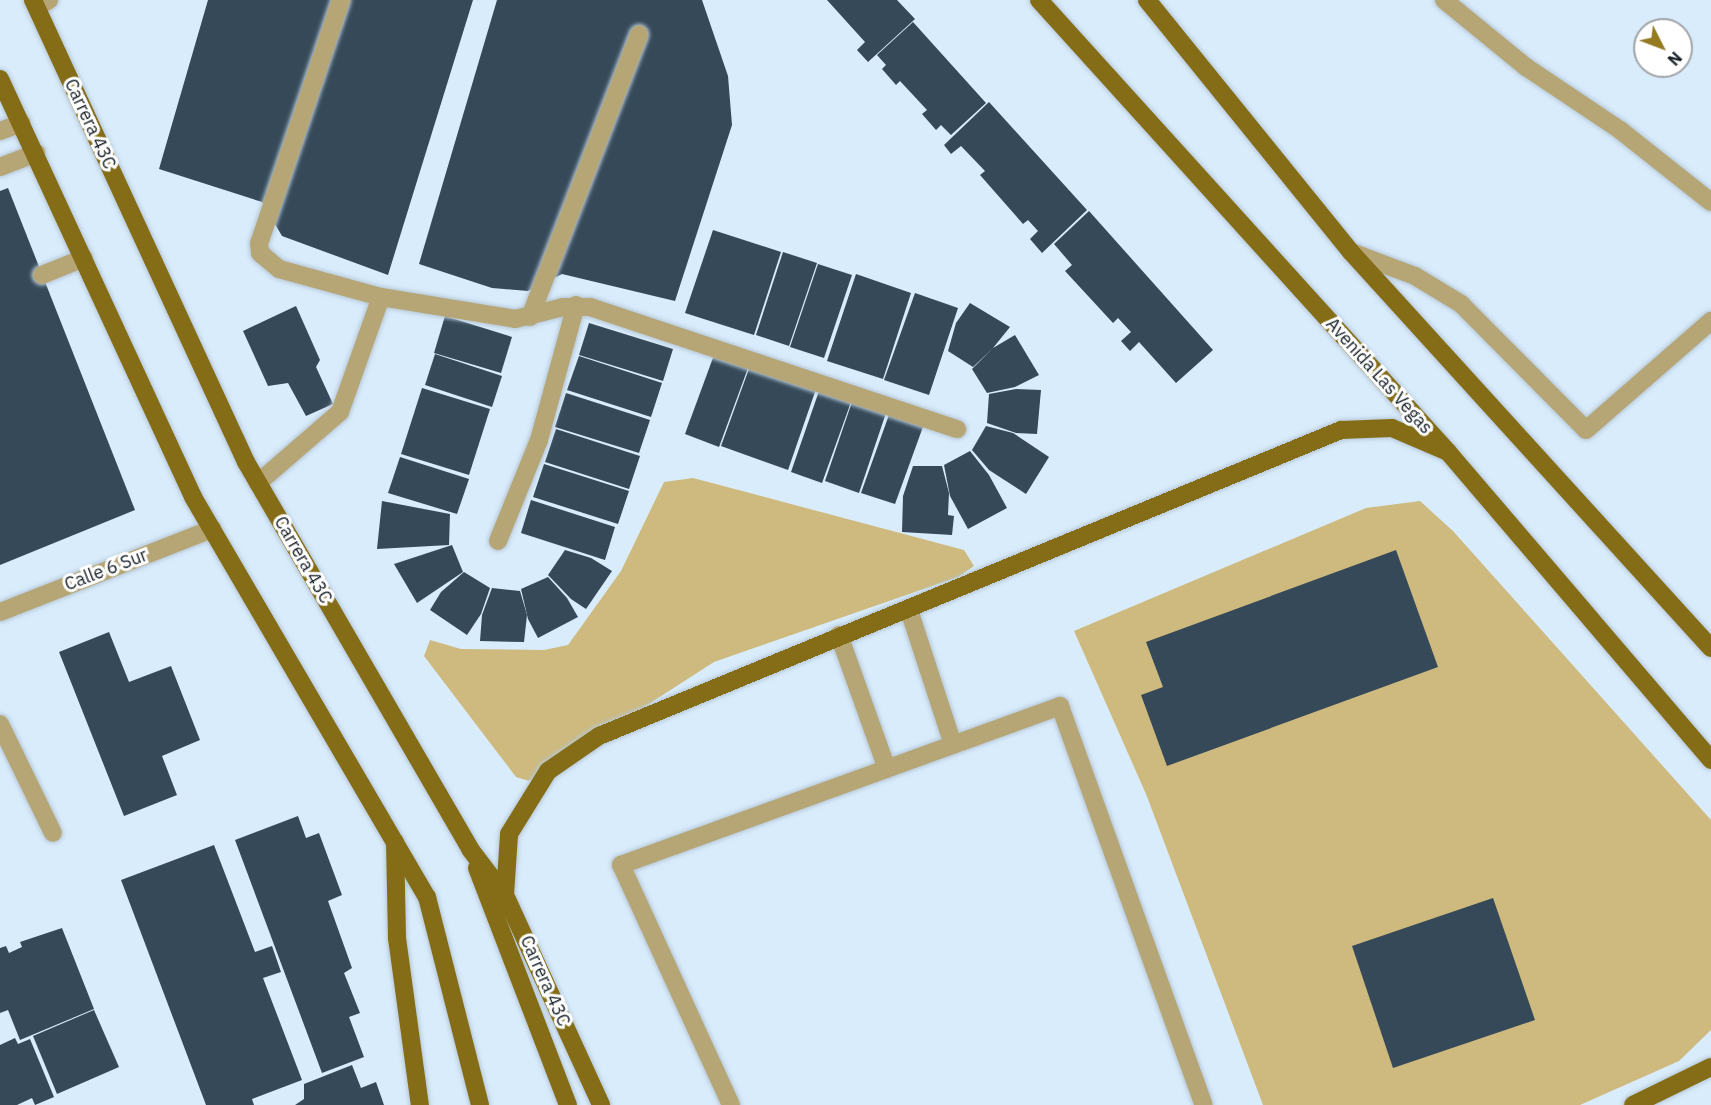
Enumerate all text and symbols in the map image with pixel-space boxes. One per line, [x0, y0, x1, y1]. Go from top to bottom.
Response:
north arrow [1633, 18, 1693, 78]
text: N [1664, 48, 1686, 70]
street label: Carrera 43C [60, 75, 120, 173]
street label: Avenida Las Vegas [1321, 314, 1437, 438]
street label: Carrera 43C [269, 513, 337, 607]
street label: Calle 6 Sur [62, 544, 150, 596]
street label: Carrera 43C [515, 932, 575, 1030]

